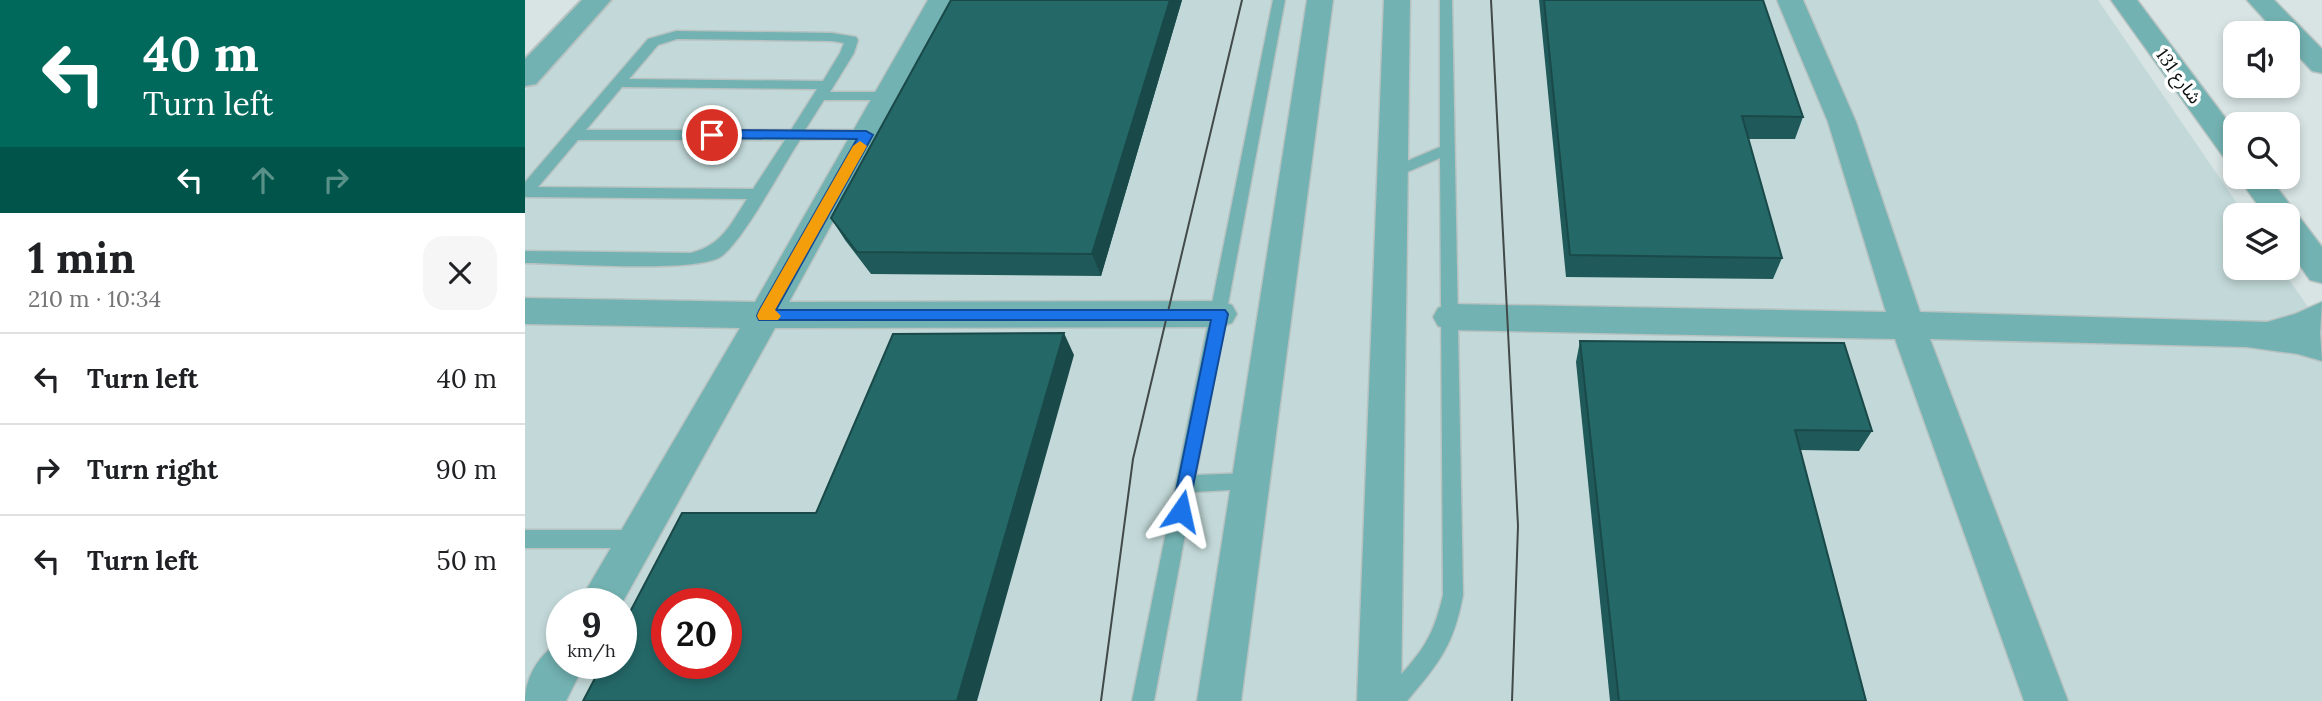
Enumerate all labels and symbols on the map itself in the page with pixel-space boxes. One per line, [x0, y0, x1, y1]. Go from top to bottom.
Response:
street label: شارع 131 [2149, 44, 2207, 110]
pin [682, 105, 742, 165]
position arrow [1144, 474, 1218, 548]
speed limit sign: 20 [651, 588, 742, 679]

